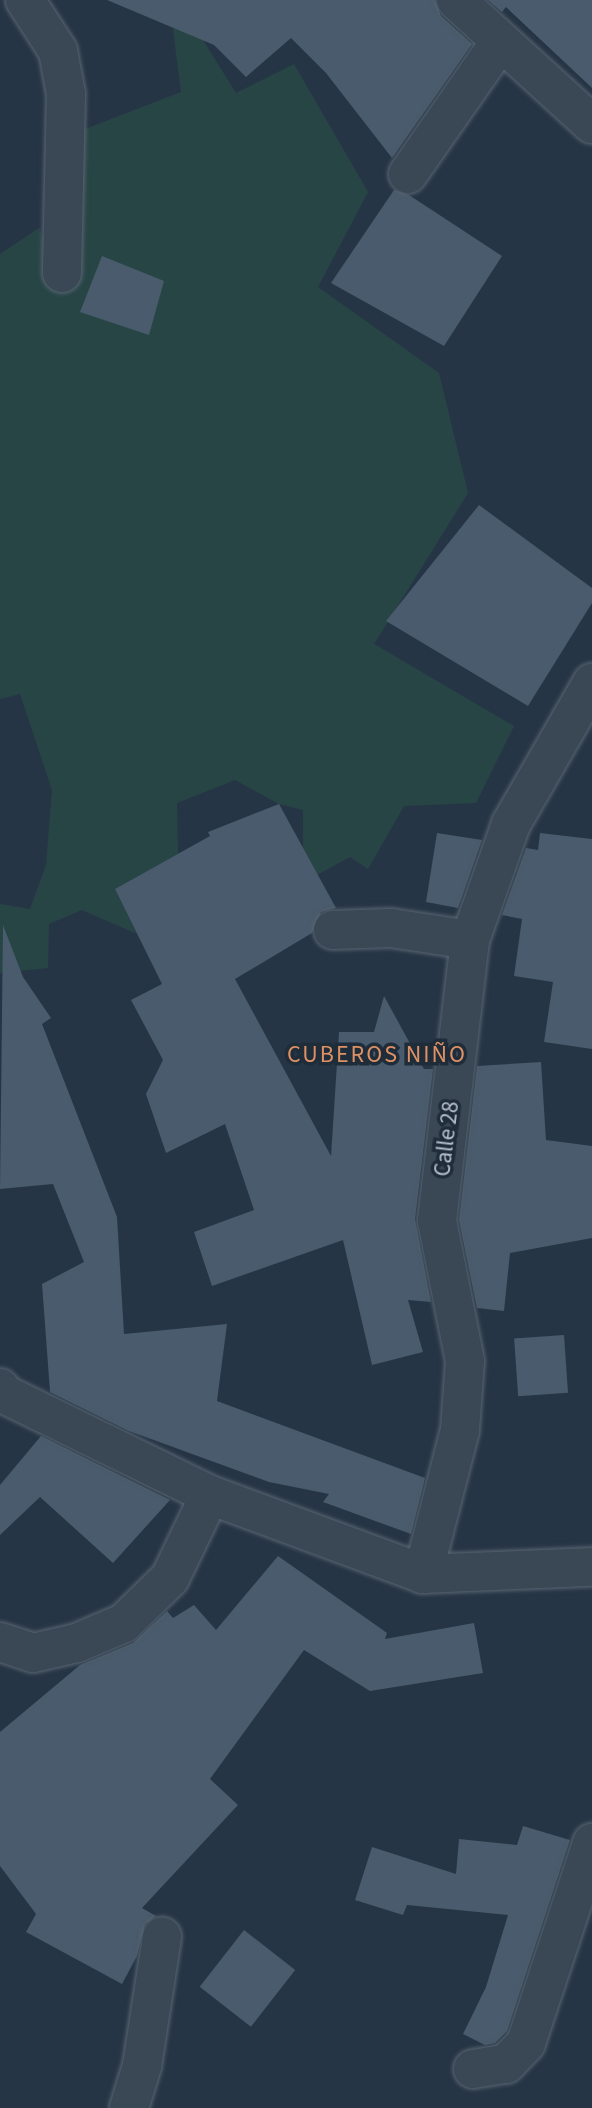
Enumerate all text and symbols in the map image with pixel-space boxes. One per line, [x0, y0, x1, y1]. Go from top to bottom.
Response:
district label: CUBEROS NIÑO [288, 1041, 466, 1069]
street label: Calle 28 [429, 1100, 465, 1178]

